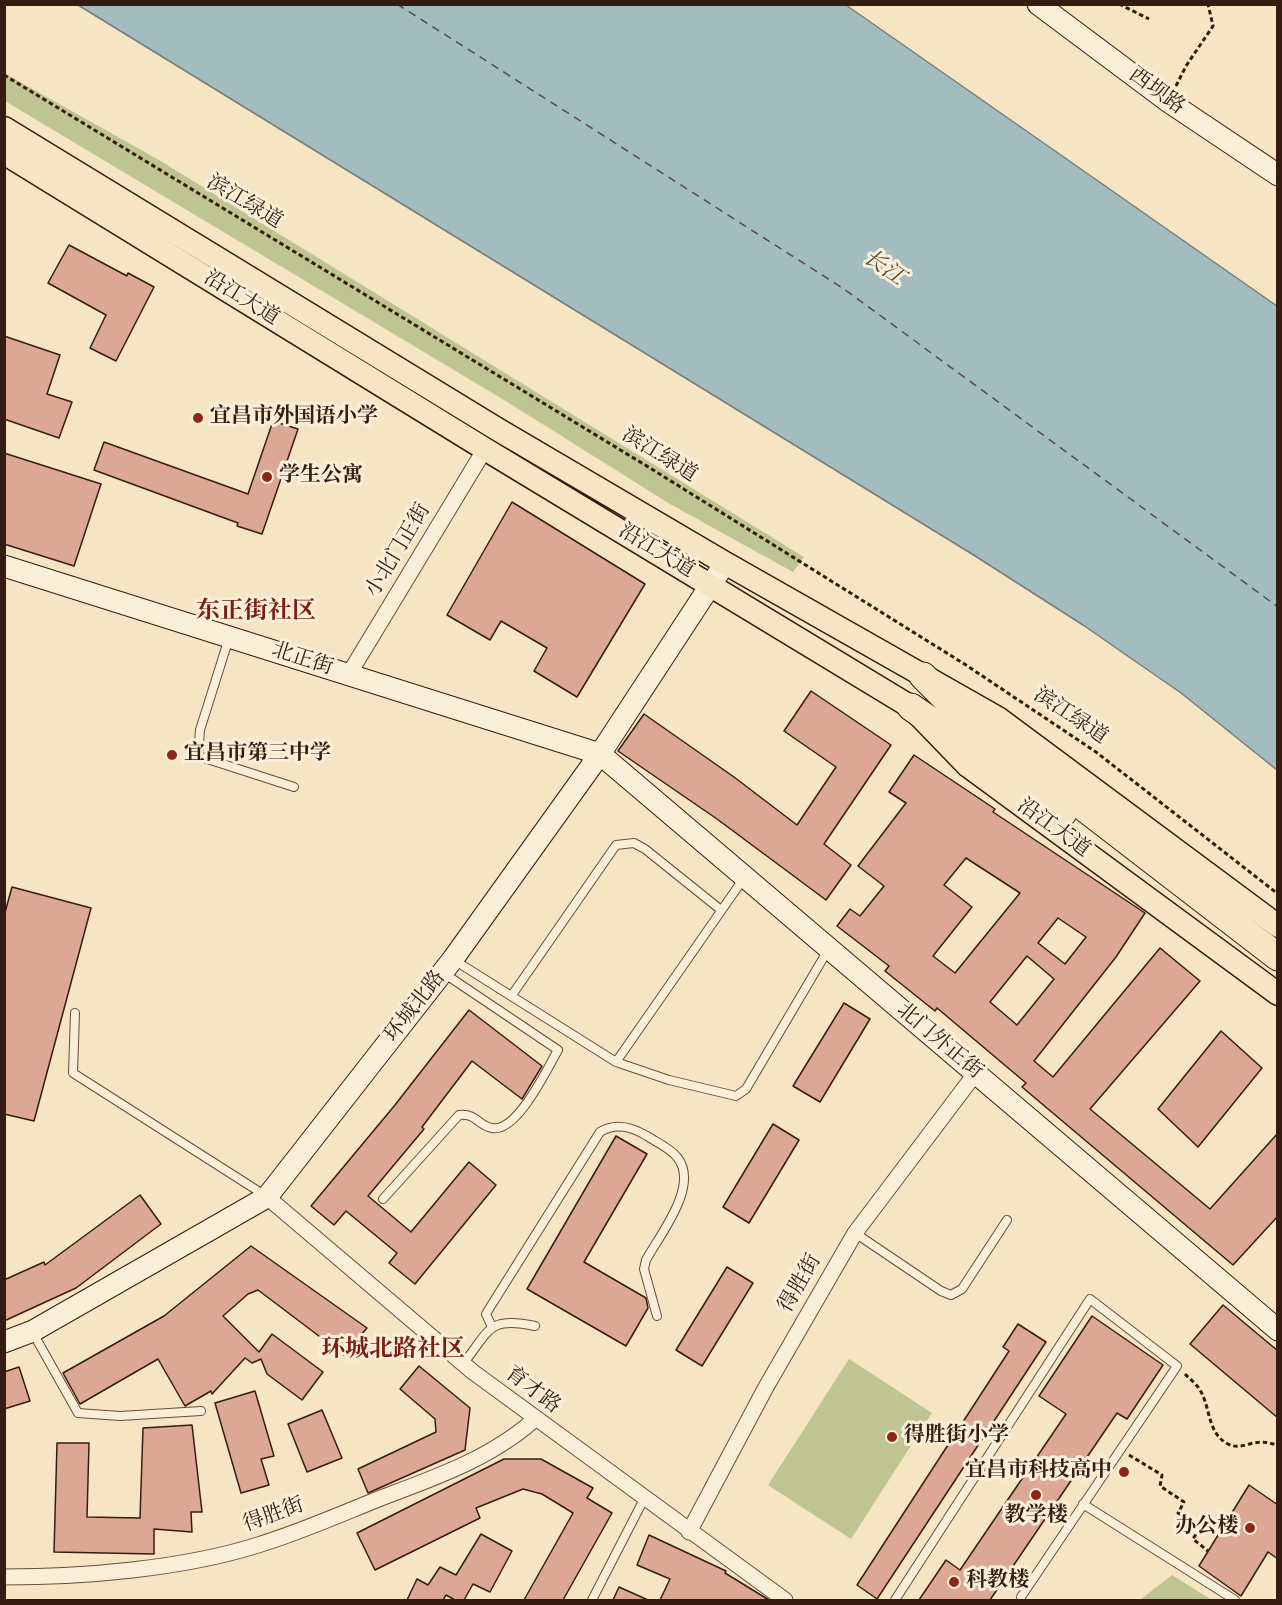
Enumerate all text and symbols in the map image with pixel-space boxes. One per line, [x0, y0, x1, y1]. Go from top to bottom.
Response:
street label: 西坝路 [1123, 63, 1189, 121]
street label: 滨江绿道 [202, 171, 286, 235]
water label: 长江 [857, 246, 909, 292]
street label: 沿江大道 [199, 266, 283, 332]
place label: 宜昌市外国语小学 [210, 405, 378, 431]
marker: 宜昌市外国语小学 [191, 411, 205, 425]
street label: 滨江绿道 [617, 423, 701, 489]
place label: 学生公寓 [279, 464, 363, 490]
marker: 学生公寓 [260, 470, 274, 484]
street label: 小北门正街 [361, 500, 437, 602]
street label: 沿江大道 [614, 520, 698, 584]
district label: 东正街社区 [196, 599, 316, 627]
street label: 北正街 [268, 638, 336, 682]
street label: 滨江绿道 [1028, 683, 1112, 751]
place label: 宜昌市第三中学 [184, 742, 331, 768]
marker: 宜昌市第三中学 [165, 748, 179, 762]
street label: 沿江大道 [1012, 794, 1094, 864]
street label: 环城北路 [380, 966, 452, 1048]
street label: 北门外正街 [891, 999, 987, 1085]
street label: 得胜街 [774, 1250, 828, 1318]
district label: 环城北路社区 [321, 1337, 465, 1365]
street label: 育才路 [499, 1362, 565, 1420]
place label: 得胜街小学 [904, 1424, 1009, 1450]
marker: 得胜街小学 [885, 1430, 899, 1444]
place label: 宜昌市科技高中 [965, 1459, 1112, 1485]
marker: 宜昌市科技高中 [1117, 1465, 1131, 1479]
marker: 教学楼 [1029, 1488, 1043, 1502]
street label: 得胜街 [240, 1493, 308, 1539]
place label: 教学楼 [1005, 1504, 1067, 1530]
place label: 办公楼 [1175, 1515, 1238, 1541]
marker: 办公楼 [1243, 1521, 1257, 1535]
place label: 科教楼 [966, 1569, 1029, 1595]
marker: 科教楼 [947, 1575, 961, 1589]

